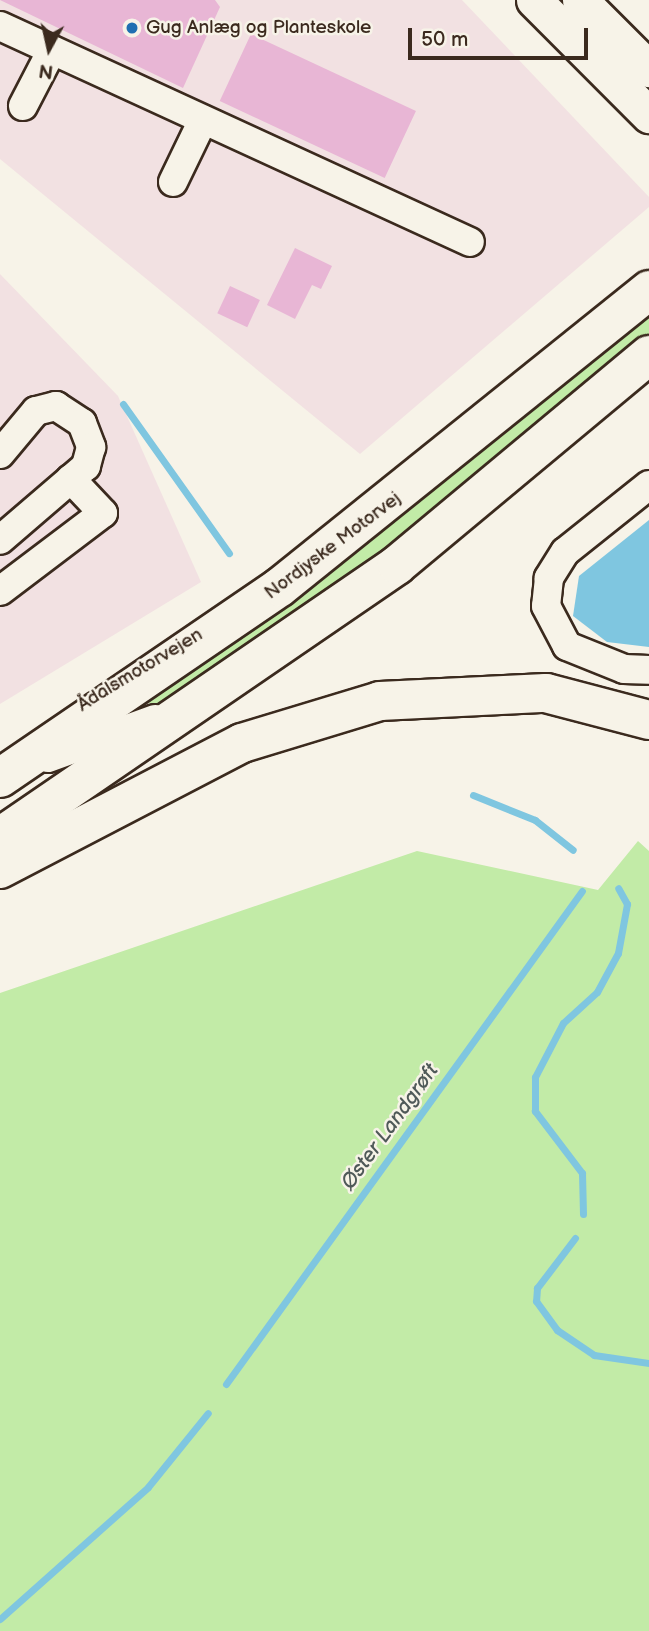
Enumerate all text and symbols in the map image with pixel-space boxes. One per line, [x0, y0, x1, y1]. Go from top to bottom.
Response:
north arrow [14, 14, 84, 84]
scale bar [411, 14, 591, 58]
place label: Gug Anlæg og Planteskole [146, 17, 371, 39]
marker: Gug Anlæg og Planteskole [124, 20, 140, 36]
text: 50 m [421, 27, 468, 52]
text: N [37, 58, 55, 83]
street label: Nordjyske Motorvej [260, 487, 406, 605]
street label: Ådalsmotorvejen [73, 624, 207, 716]
water label: Øster Landgrøft [336, 1059, 444, 1195]

